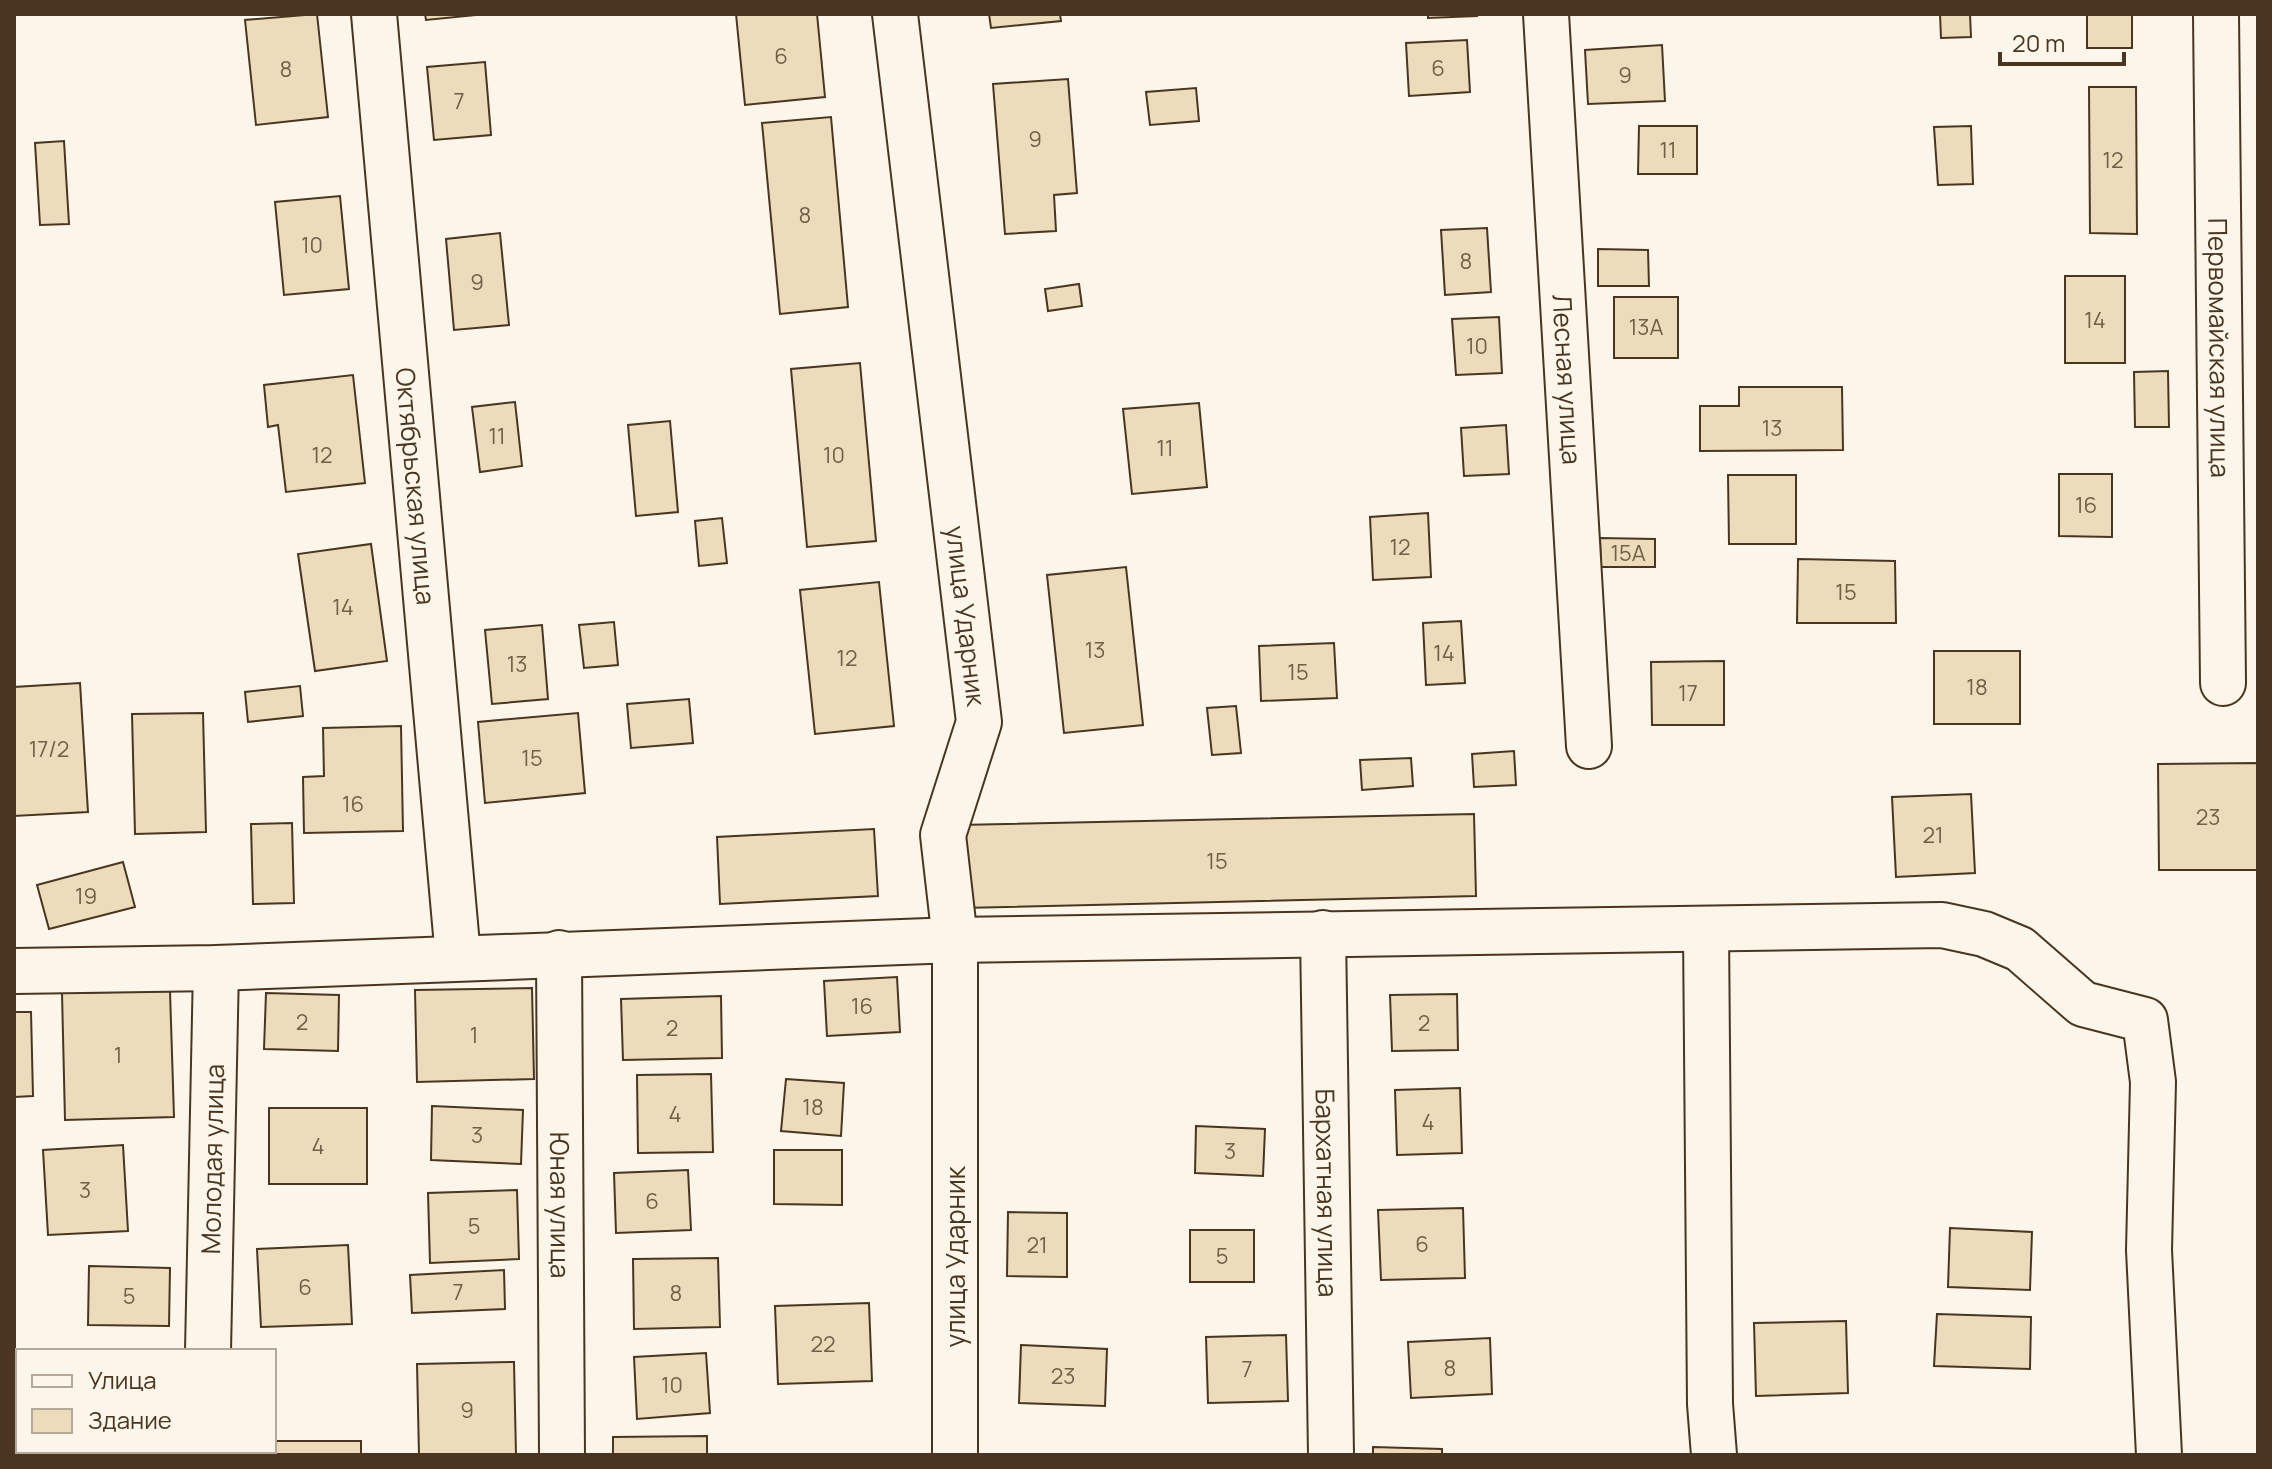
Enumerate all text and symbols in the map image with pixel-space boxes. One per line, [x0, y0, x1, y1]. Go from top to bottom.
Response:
scale bar [2000, 16, 2124, 66]
text: 20 m [2012, 26, 2065, 59]
house number: 6 [774, 41, 788, 71]
house number: 6 [1431, 53, 1445, 83]
house number: 8 [280, 54, 292, 84]
house number: 9 [1618, 60, 1632, 90]
house number: 7 [453, 86, 465, 116]
house number: 9 [1028, 124, 1042, 154]
house number: 11 [1659, 135, 1677, 165]
house number: 12 [2102, 145, 2124, 175]
house number: 8 [799, 200, 811, 230]
street label: Первомайская улица [2200, 218, 2239, 478]
house number: 10 [301, 230, 323, 260]
house number: 8 [1460, 246, 1472, 276]
house number: 9 [470, 267, 484, 297]
street label: Лесная улица [1544, 293, 1590, 466]
house number: 14 [2084, 305, 2106, 335]
house number: 13А [1629, 312, 1663, 342]
house number: 10 [1466, 331, 1488, 361]
street label: Октябрьская улица [388, 366, 445, 606]
house number: 13 [1762, 413, 1782, 443]
house number: 11 [488, 421, 506, 451]
house number: 11 [1156, 433, 1174, 463]
house number: 12 [311, 440, 333, 470]
house number: 10 [823, 440, 845, 470]
house number: 16 [2075, 490, 2097, 520]
street label: улица Ударник [938, 524, 995, 709]
house number: 12 [1389, 532, 1411, 562]
house number: 15А [1610, 538, 1646, 568]
house number: 15 [1835, 577, 1857, 607]
house number: 14 [332, 592, 354, 622]
house number: 13 [1085, 635, 1105, 665]
house number: 14 [1433, 638, 1455, 668]
house number: 12 [836, 643, 858, 673]
house number: 13 [507, 649, 527, 679]
house number: 15 [1287, 657, 1309, 687]
house number: 18 [1966, 672, 1988, 702]
house number: 17 [1678, 678, 1698, 708]
house number: 17/2 [29, 734, 69, 764]
house number: 15 [521, 743, 543, 773]
house number: 16 [342, 789, 364, 819]
house number: 23 [2196, 802, 2220, 832]
house number: 21 [1922, 820, 1944, 850]
house number: 15 [1206, 846, 1228, 876]
house number: 19 [75, 881, 97, 911]
house number: 16 [851, 991, 873, 1021]
house number: 2 [296, 1007, 308, 1037]
house number: 2 [1418, 1008, 1430, 1038]
house number: 2 [666, 1013, 678, 1043]
house number: 1 [470, 1020, 478, 1050]
house number: 1 [114, 1040, 122, 1070]
street label: Молодая улица [192, 1063, 232, 1255]
street label: Бархатная улица [1307, 1088, 1347, 1298]
house number: 18 [802, 1092, 824, 1122]
house number: 4 [669, 1099, 681, 1129]
house number: 4 [1422, 1107, 1434, 1137]
house number: 3 [471, 1120, 483, 1150]
house number: 4 [312, 1131, 324, 1161]
street label: Юная улица [542, 1132, 579, 1278]
house number: 3 [1224, 1136, 1236, 1166]
street label: улица Ударник [937, 1165, 973, 1348]
house number: 3 [79, 1175, 91, 1205]
house number: 6 [645, 1186, 659, 1216]
house number: 5 [468, 1211, 480, 1241]
house number: 6 [1415, 1229, 1429, 1259]
house number: 21 [1026, 1230, 1048, 1260]
house number: 5 [1216, 1241, 1228, 1271]
house number: 6 [298, 1272, 312, 1302]
house number: 7 [452, 1277, 464, 1307]
house number: 8 [670, 1278, 682, 1308]
house number: 5 [123, 1281, 135, 1311]
house number: 22 [810, 1329, 836, 1359]
legend [16, 1349, 276, 1453]
house number: 8 [1444, 1353, 1456, 1383]
house number: 7 [1241, 1354, 1253, 1384]
house number: 23 [1051, 1361, 1075, 1391]
text: Улица [88, 1363, 157, 1396]
house number: 10 [661, 1370, 683, 1400]
house number: 9 [460, 1395, 474, 1425]
text: Здание [88, 1403, 172, 1436]

